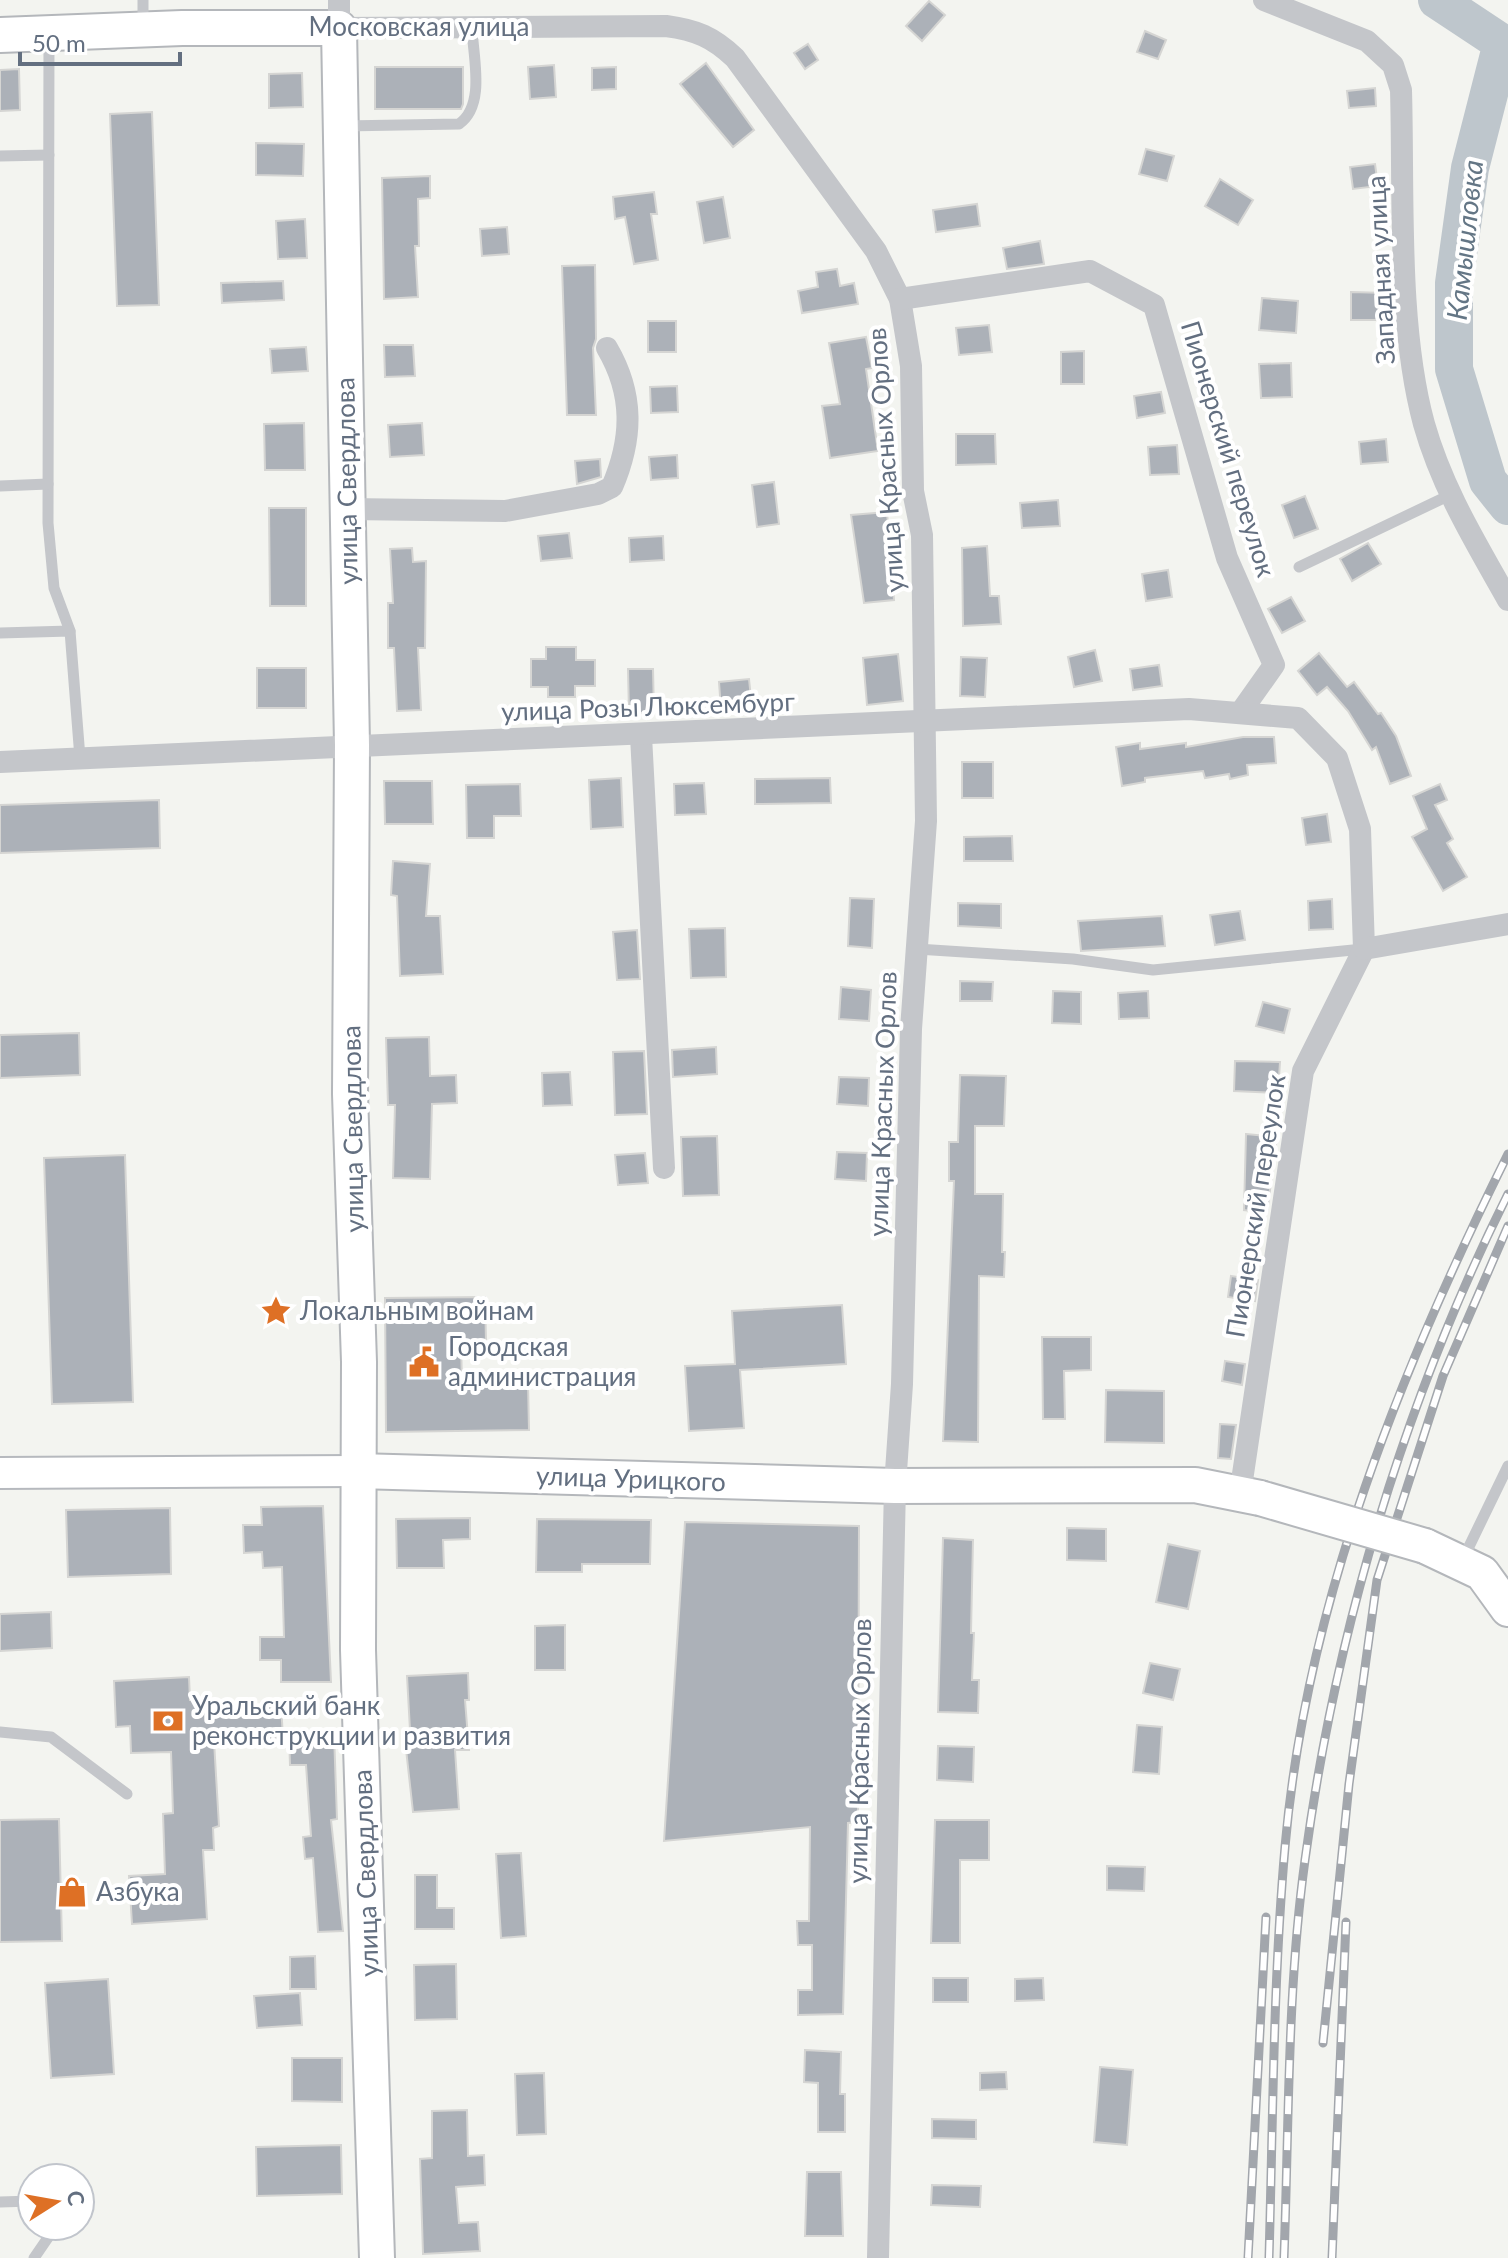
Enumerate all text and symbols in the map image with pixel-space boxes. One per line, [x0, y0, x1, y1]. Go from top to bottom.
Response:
street label: Московская улица [309, 10, 529, 42]
scale bar [20, 16, 180, 66]
text: 50 m [32, 28, 86, 57]
water label: Камышловка [1439, 158, 1489, 322]
street label: Западная улица [1359, 175, 1401, 365]
street label: Пионерский переулок [1175, 317, 1283, 581]
street label: улица Красных Орлов [860, 327, 910, 594]
street label: улица Свердлова [328, 377, 364, 585]
street label: улица Розы Люксембург [501, 685, 796, 727]
street label: улица Красных Орлов [861, 971, 903, 1237]
street label: улица Свердлова [334, 1025, 370, 1233]
street label: Пионерский переулок [1218, 1071, 1292, 1340]
place icon: Локальным войнам [259, 1294, 293, 1328]
place label: Локальным войнам [299, 1294, 534, 1326]
place label: Городская администрация [448, 1330, 636, 1392]
public building icon: Городская администрация [407, 1345, 441, 1379]
street label: улица Урицкого [536, 1459, 727, 1497]
street label: улица Красных Орлов [841, 1618, 877, 1884]
place label: Уральский банк реконструкции и развития [192, 1689, 511, 1751]
bank icon: Уральский банк реконструкции и развития [151, 1704, 185, 1738]
street label: улица Свердлова [345, 1769, 385, 1977]
shop icon: Азбука [55, 1875, 89, 1909]
place label: Азбука [96, 1875, 180, 1907]
north arrow [16, 2162, 96, 2242]
text: С [61, 2188, 91, 2208]

